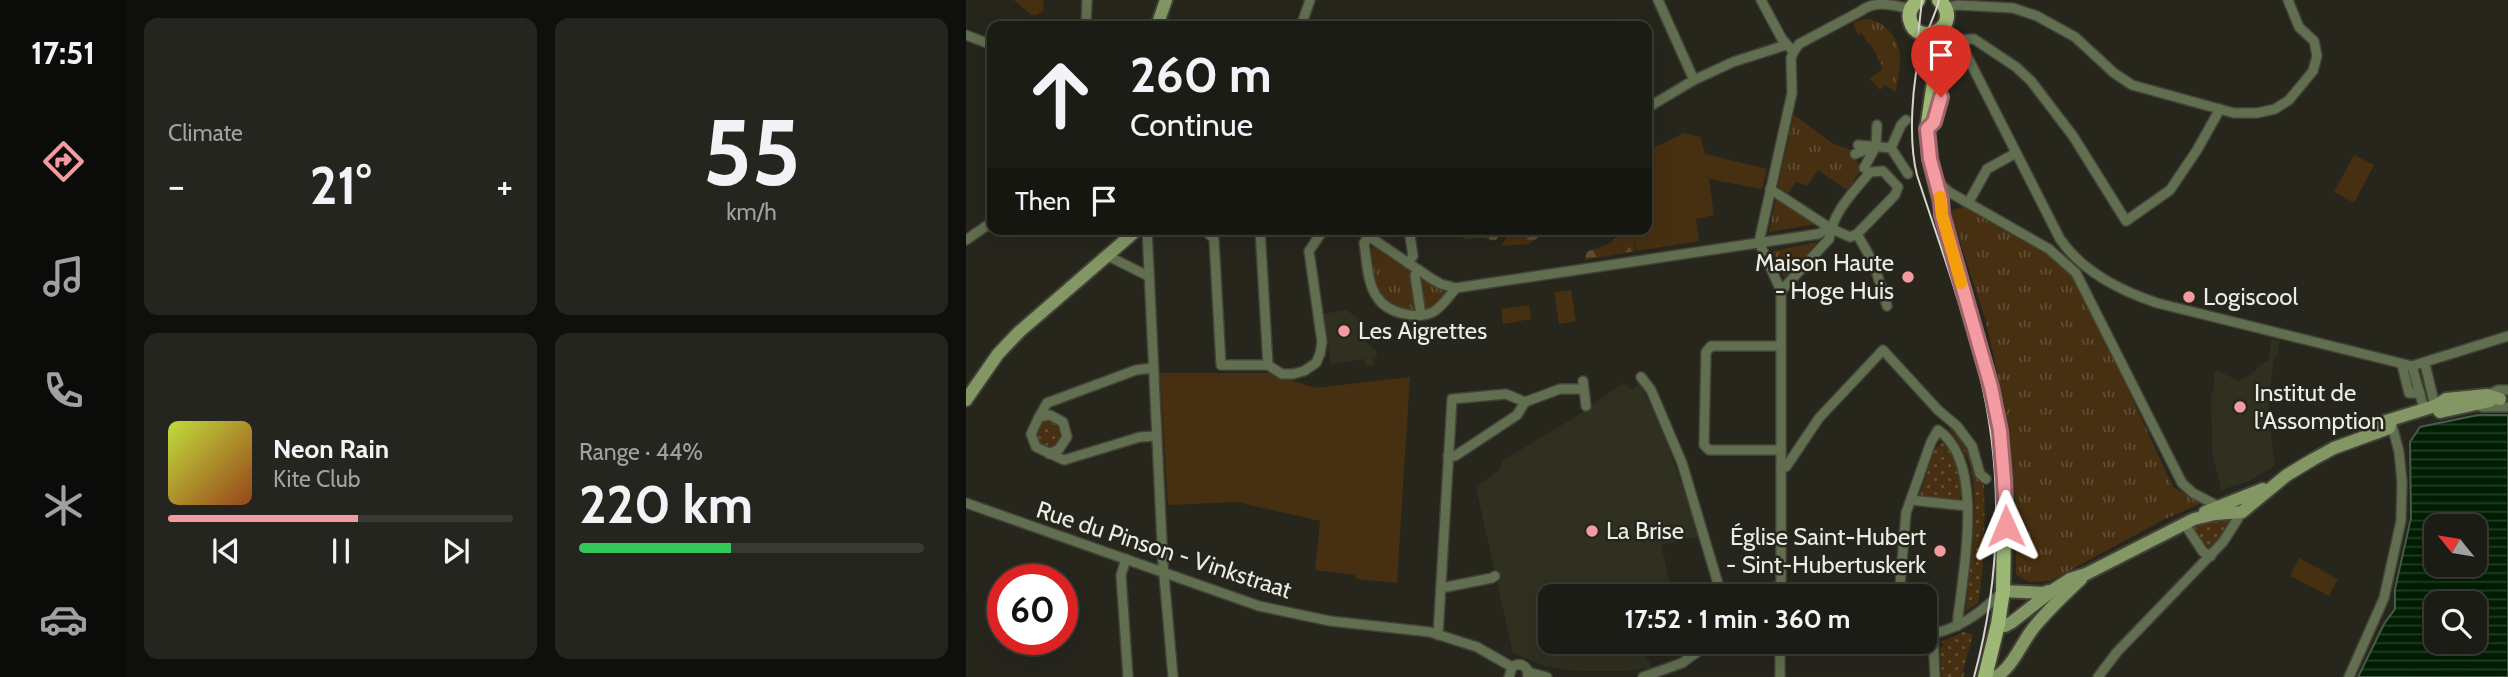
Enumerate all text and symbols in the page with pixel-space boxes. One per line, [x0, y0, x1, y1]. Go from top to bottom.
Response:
pin [1911, 25, 1971, 97]
text: 17:51 [31, 33, 95, 72]
icon: arrive [1922, 36, 1960, 74]
text: 260 m [1130, 45, 1272, 104]
icon: ahead [1015, 49, 1106, 140]
text: 55 [703, 97, 800, 208]
text: Continue [1130, 105, 1253, 144]
text: Climate [168, 119, 243, 147]
icon: directions [39, 137, 88, 186]
text: 21° [310, 154, 371, 217]
text: − [168, 162, 185, 209]
text: + [496, 162, 513, 209]
icon: arrive [1085, 182, 1123, 220]
text: Then [1015, 185, 1071, 217]
text: km/h [726, 198, 777, 226]
place label: Maison Haute - Hoge Huis [1755, 248, 1894, 305]
icon: music [39, 252, 88, 301]
marker: Maison Haute - Hoge Huis [1900, 269, 1916, 285]
place label: Logiscool [2203, 282, 2299, 311]
marker: Logiscool [2181, 289, 2197, 305]
place label: Les Aigrettes [1358, 316, 1487, 345]
marker: Les Aigrettes [1336, 323, 1352, 339]
icon: phone [39, 366, 88, 415]
place label: Institut de l'Assomption [2254, 378, 2384, 435]
marker: Institut de l'Assomption [2232, 399, 2248, 415]
text: Neon Rain [273, 433, 389, 465]
text: Range · 44% [579, 438, 703, 466]
text: Kite Club [273, 465, 360, 493]
text: 220 km [579, 473, 753, 536]
icon: climate [39, 481, 88, 530]
position arrow [1969, 489, 2043, 563]
street label: Rue du Pinson - Vinkstraat [1033, 495, 1295, 605]
north arrow [2424, 514, 2487, 578]
map controls [2424, 514, 2487, 654]
place label: La Brise [1606, 516, 1684, 545]
place label: Église Saint-Hubert - Sint-Hubertuskerk [1726, 522, 1926, 579]
marker: La Brise [1584, 523, 1600, 539]
icon: previous [207, 532, 245, 570]
icon: pause [322, 532, 360, 570]
icon: next [437, 532, 475, 570]
marker: Église Saint-Hubert - Sint-Hubertuskerk [1932, 543, 1948, 559]
speed limit sign: 60 [987, 564, 1078, 655]
button: search [2424, 591, 2487, 654]
icon: car [39, 595, 88, 644]
text: 17:52 · 1 min · 360 m [1625, 603, 1850, 635]

